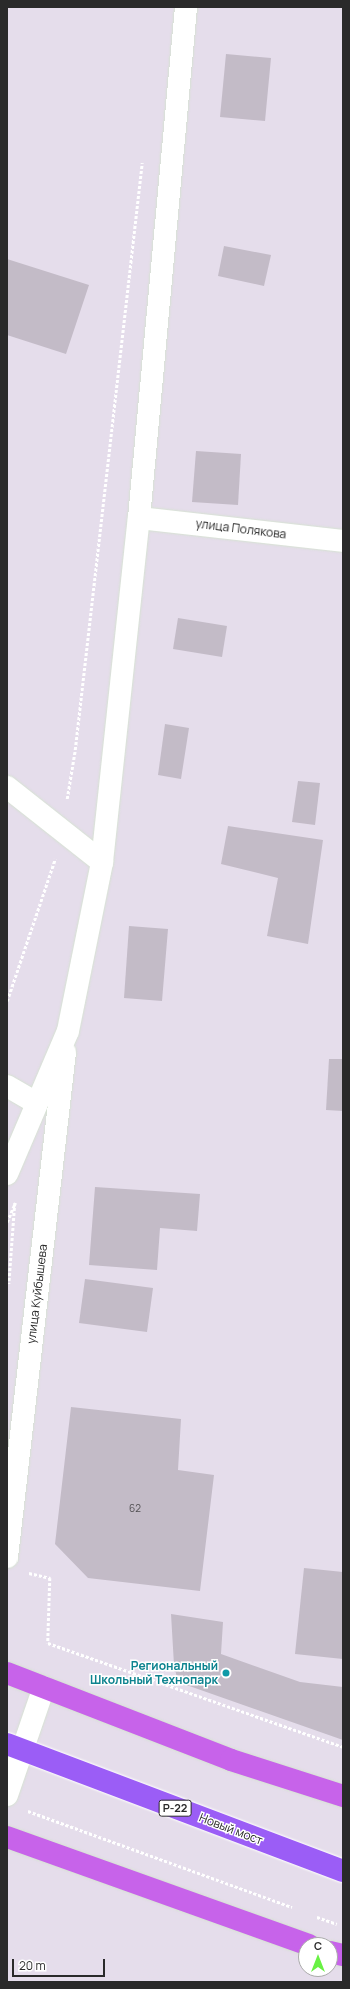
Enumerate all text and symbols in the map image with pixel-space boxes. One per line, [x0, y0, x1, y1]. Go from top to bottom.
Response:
street label: улица Полякова [195, 516, 287, 542]
street label: улица Куйбышева [24, 1243, 50, 1345]
house number: 62 [129, 1503, 141, 1515]
place label: Региональный Школьный Технопарк [90, 1659, 218, 1687]
marker: Региональный Школьный Технопарк [221, 1668, 231, 1678]
road number: Р-22 [158, 1799, 192, 1817]
street label: Новый мост [197, 1810, 265, 1848]
north arrow [298, 1937, 338, 1977]
text: С [314, 1938, 322, 1953]
scale bar [14, 1951, 107, 1977]
text: 20 m [19, 1957, 46, 1974]

